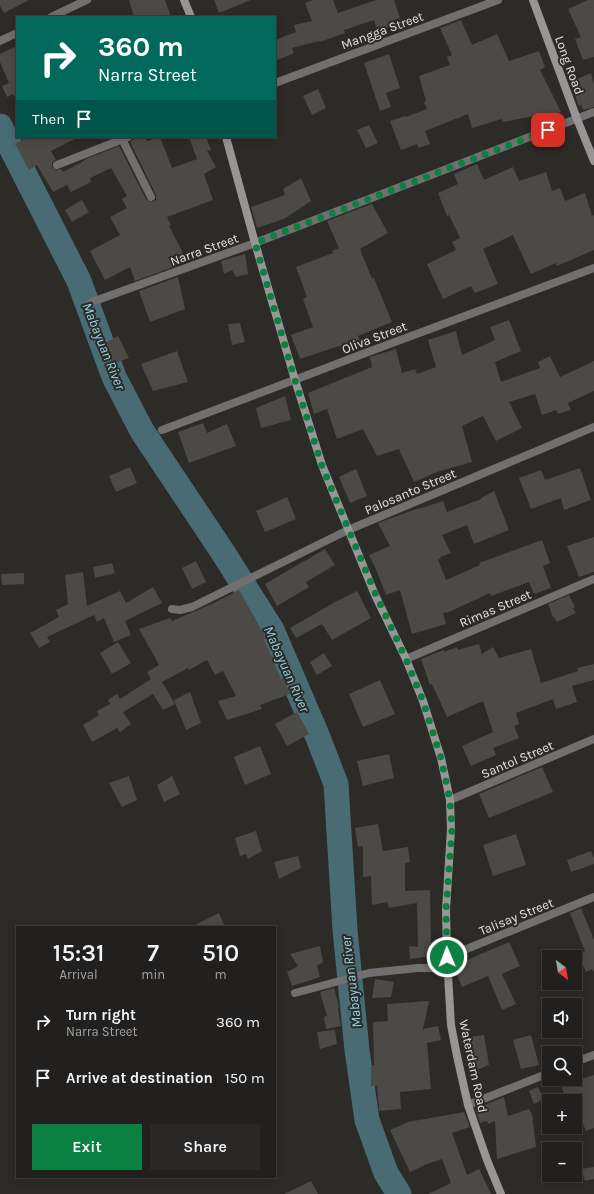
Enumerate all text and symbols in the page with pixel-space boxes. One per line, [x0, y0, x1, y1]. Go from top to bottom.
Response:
street label: Mangga Street [339, 9, 426, 52]
text: 360 m [98, 30, 184, 63]
icon: right [32, 32, 84, 84]
street label: Long Road [552, 34, 587, 97]
text: Narra Street [98, 64, 197, 86]
icon: arrive [73, 108, 95, 130]
text: Then [32, 110, 65, 128]
pin [531, 113, 565, 147]
icon: arrive [537, 119, 559, 141]
street label: Narra Street [168, 230, 240, 269]
water label: Mabayuan River [78, 300, 129, 393]
street label: Oliva Street [340, 318, 409, 357]
street label: Palosanto Street [362, 465, 458, 517]
street label: Rimas Street [457, 587, 534, 630]
water label: Mabayuan River [260, 623, 314, 716]
street label: Santol Street [479, 737, 556, 781]
street label: Talisay Street [477, 895, 556, 938]
water label: Mabayuan River [337, 934, 366, 1029]
position arrow [426, 936, 468, 978]
text: 15:31 [53, 939, 104, 967]
text: 7 [147, 939, 159, 967]
text: 510 [202, 939, 239, 967]
north arrow [542, 950, 582, 990]
map controls [542, 950, 582, 1182]
text: Arrival [60, 967, 98, 982]
text: min [141, 967, 165, 982]
text: m [214, 967, 227, 982]
button: sound [542, 998, 582, 1038]
text: Turn right [66, 1006, 136, 1024]
icon: right [32, 1011, 54, 1033]
text: 360 m [216, 1013, 260, 1031]
street label: Waterdam Road [456, 1018, 491, 1114]
text: Narra Street [66, 1024, 137, 1039]
button: search [542, 1046, 582, 1086]
icon: arrive [32, 1067, 54, 1089]
text: Arrive at destination [66, 1069, 213, 1087]
text: 150 m [225, 1069, 265, 1087]
button: + [542, 1094, 582, 1134]
button: Exit [32, 1124, 142, 1170]
button: Share [150, 1124, 260, 1170]
button: − [542, 1142, 582, 1182]

